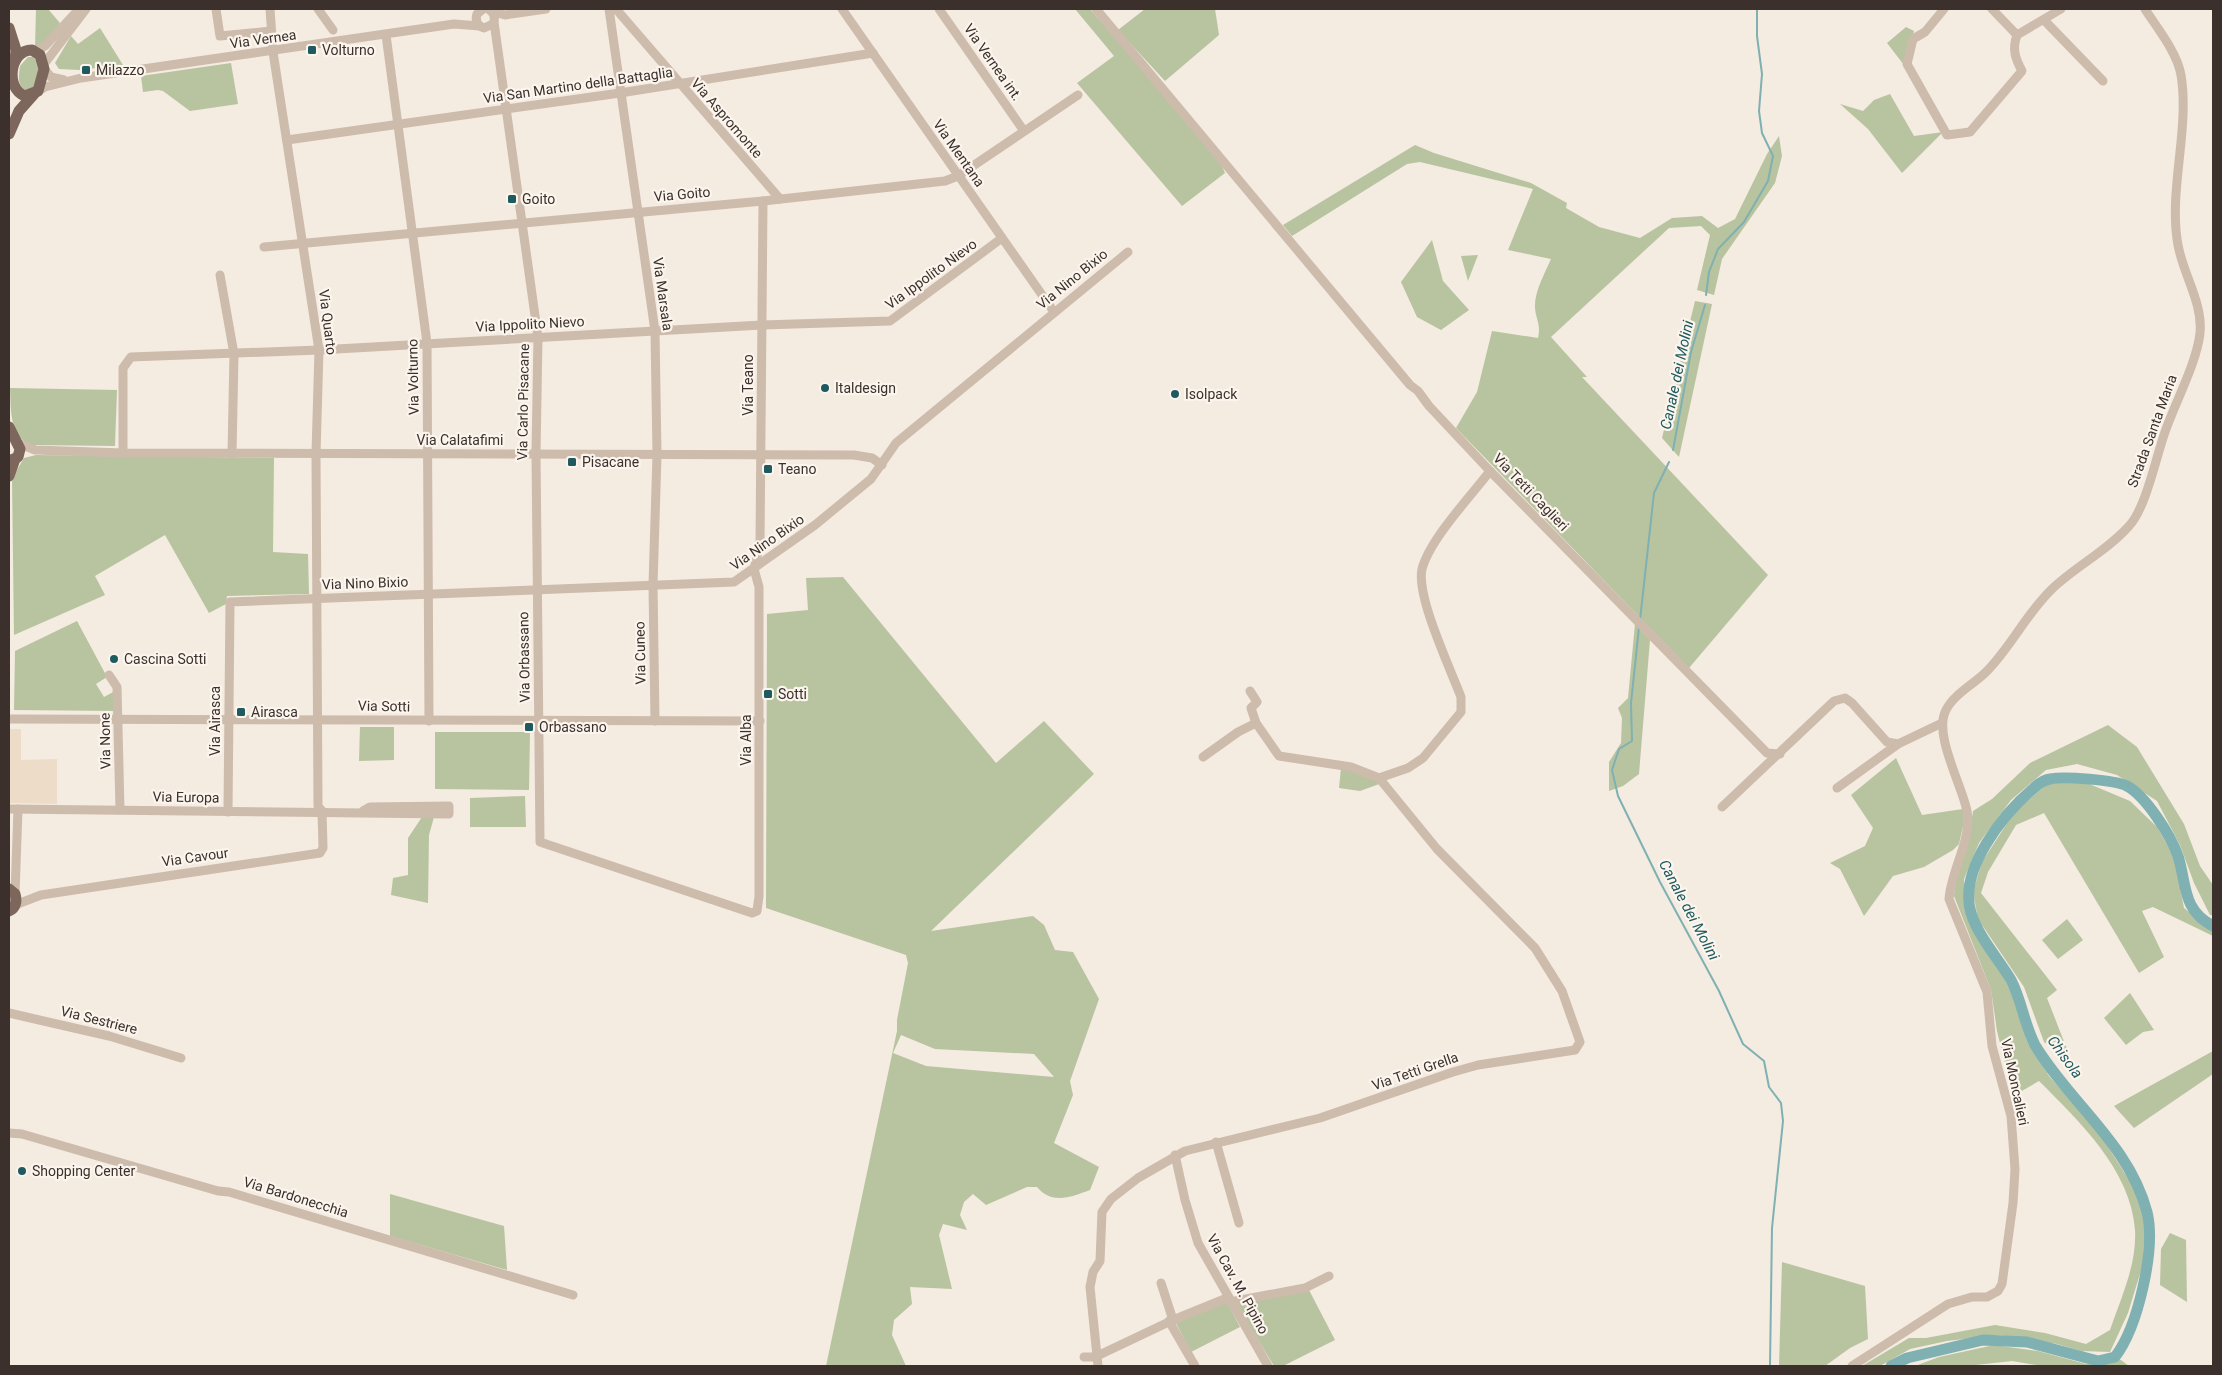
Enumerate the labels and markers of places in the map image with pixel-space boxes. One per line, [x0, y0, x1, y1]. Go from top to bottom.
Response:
place label: Volturno [322, 42, 375, 58]
marker: Volturno [306, 44, 318, 56]
place label: Milazzo [96, 62, 144, 78]
marker: Milazzo [80, 64, 92, 76]
place label: Goito [522, 191, 555, 207]
marker: Goito [506, 193, 518, 205]
place label: Italdesign [835, 380, 896, 396]
marker: Italdesign [819, 382, 831, 394]
place label: Isolpack [1185, 386, 1238, 402]
marker: Isolpack [1169, 388, 1181, 400]
place label: Pisacane [582, 454, 639, 470]
marker: Pisacane [566, 456, 578, 468]
place label: Teano [778, 461, 816, 477]
marker: Teano [762, 463, 774, 475]
place label: Cascina Sotti [124, 651, 206, 667]
marker: Cascina Sotti [108, 653, 120, 665]
place label: Sotti [778, 686, 807, 702]
marker: Sotti [762, 688, 774, 700]
place label: Airasca [251, 704, 298, 720]
marker: Airasca [235, 706, 247, 718]
place label: Orbassano [539, 719, 607, 735]
marker: Orbassano [523, 721, 535, 733]
place label: Shopping Center [32, 1163, 135, 1179]
marker: Shopping Center [16, 1165, 28, 1177]

